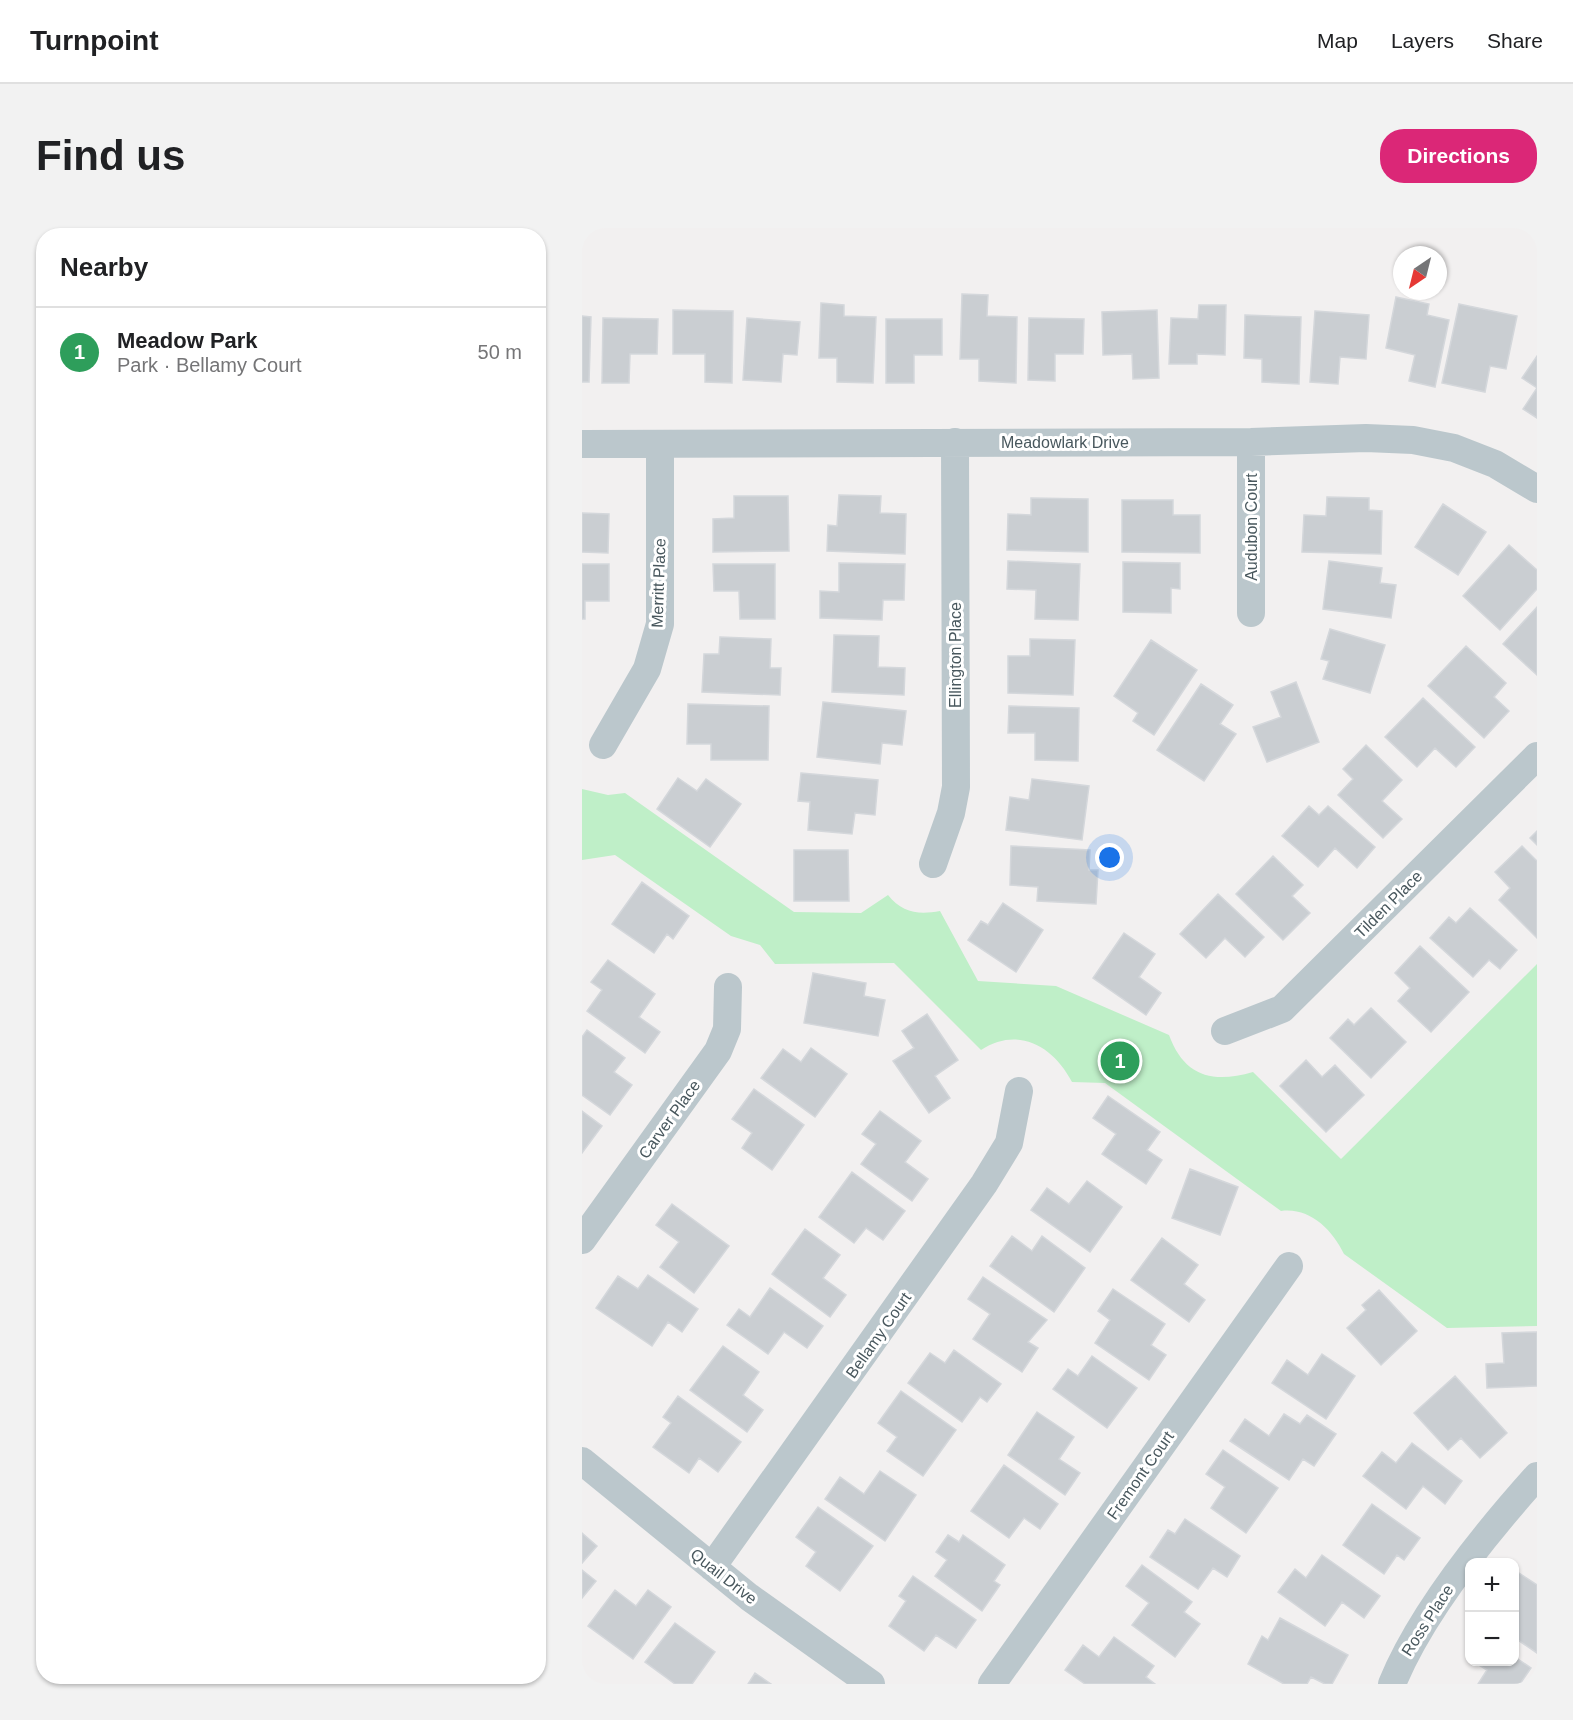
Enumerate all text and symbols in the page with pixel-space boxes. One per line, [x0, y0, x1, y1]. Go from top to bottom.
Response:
text: Turnpoint [30, 25, 159, 56]
text: Map [1317, 29, 1358, 52]
text: Layers [1391, 29, 1454, 52]
text: Share [1487, 29, 1543, 52]
button: Directions [1380, 129, 1537, 183]
text: Find us [36, 132, 185, 179]
north arrow [1393, 246, 1447, 300]
text: Nearby [60, 252, 148, 282]
text: Meadow Park [117, 328, 258, 353]
text: 1 [74, 341, 85, 363]
text: 50 m [478, 341, 522, 363]
text: Park · Bellamy Court [117, 354, 302, 376]
street label: Meadowlark Drive [1001, 434, 1129, 451]
street label: Audubon Court [1243, 473, 1260, 581]
street label: Merritt Place [648, 538, 669, 628]
street label: Ellington Place [947, 602, 964, 708]
your location [1095, 843, 1124, 872]
street label: Tilden Place [1351, 867, 1425, 941]
pin: 1 [1100, 1038, 1140, 1084]
street label: Carver Place [635, 1077, 704, 1162]
street label: Bellamy Court [843, 1289, 915, 1381]
street label: Fremont Court [1104, 1428, 1177, 1522]
street label: Quail Drive [687, 1545, 760, 1608]
map controls [1465, 1558, 1519, 1666]
button: + [1465, 1558, 1519, 1612]
street label: Ross Place [1398, 1582, 1457, 1659]
button: − [1465, 1612, 1519, 1666]

